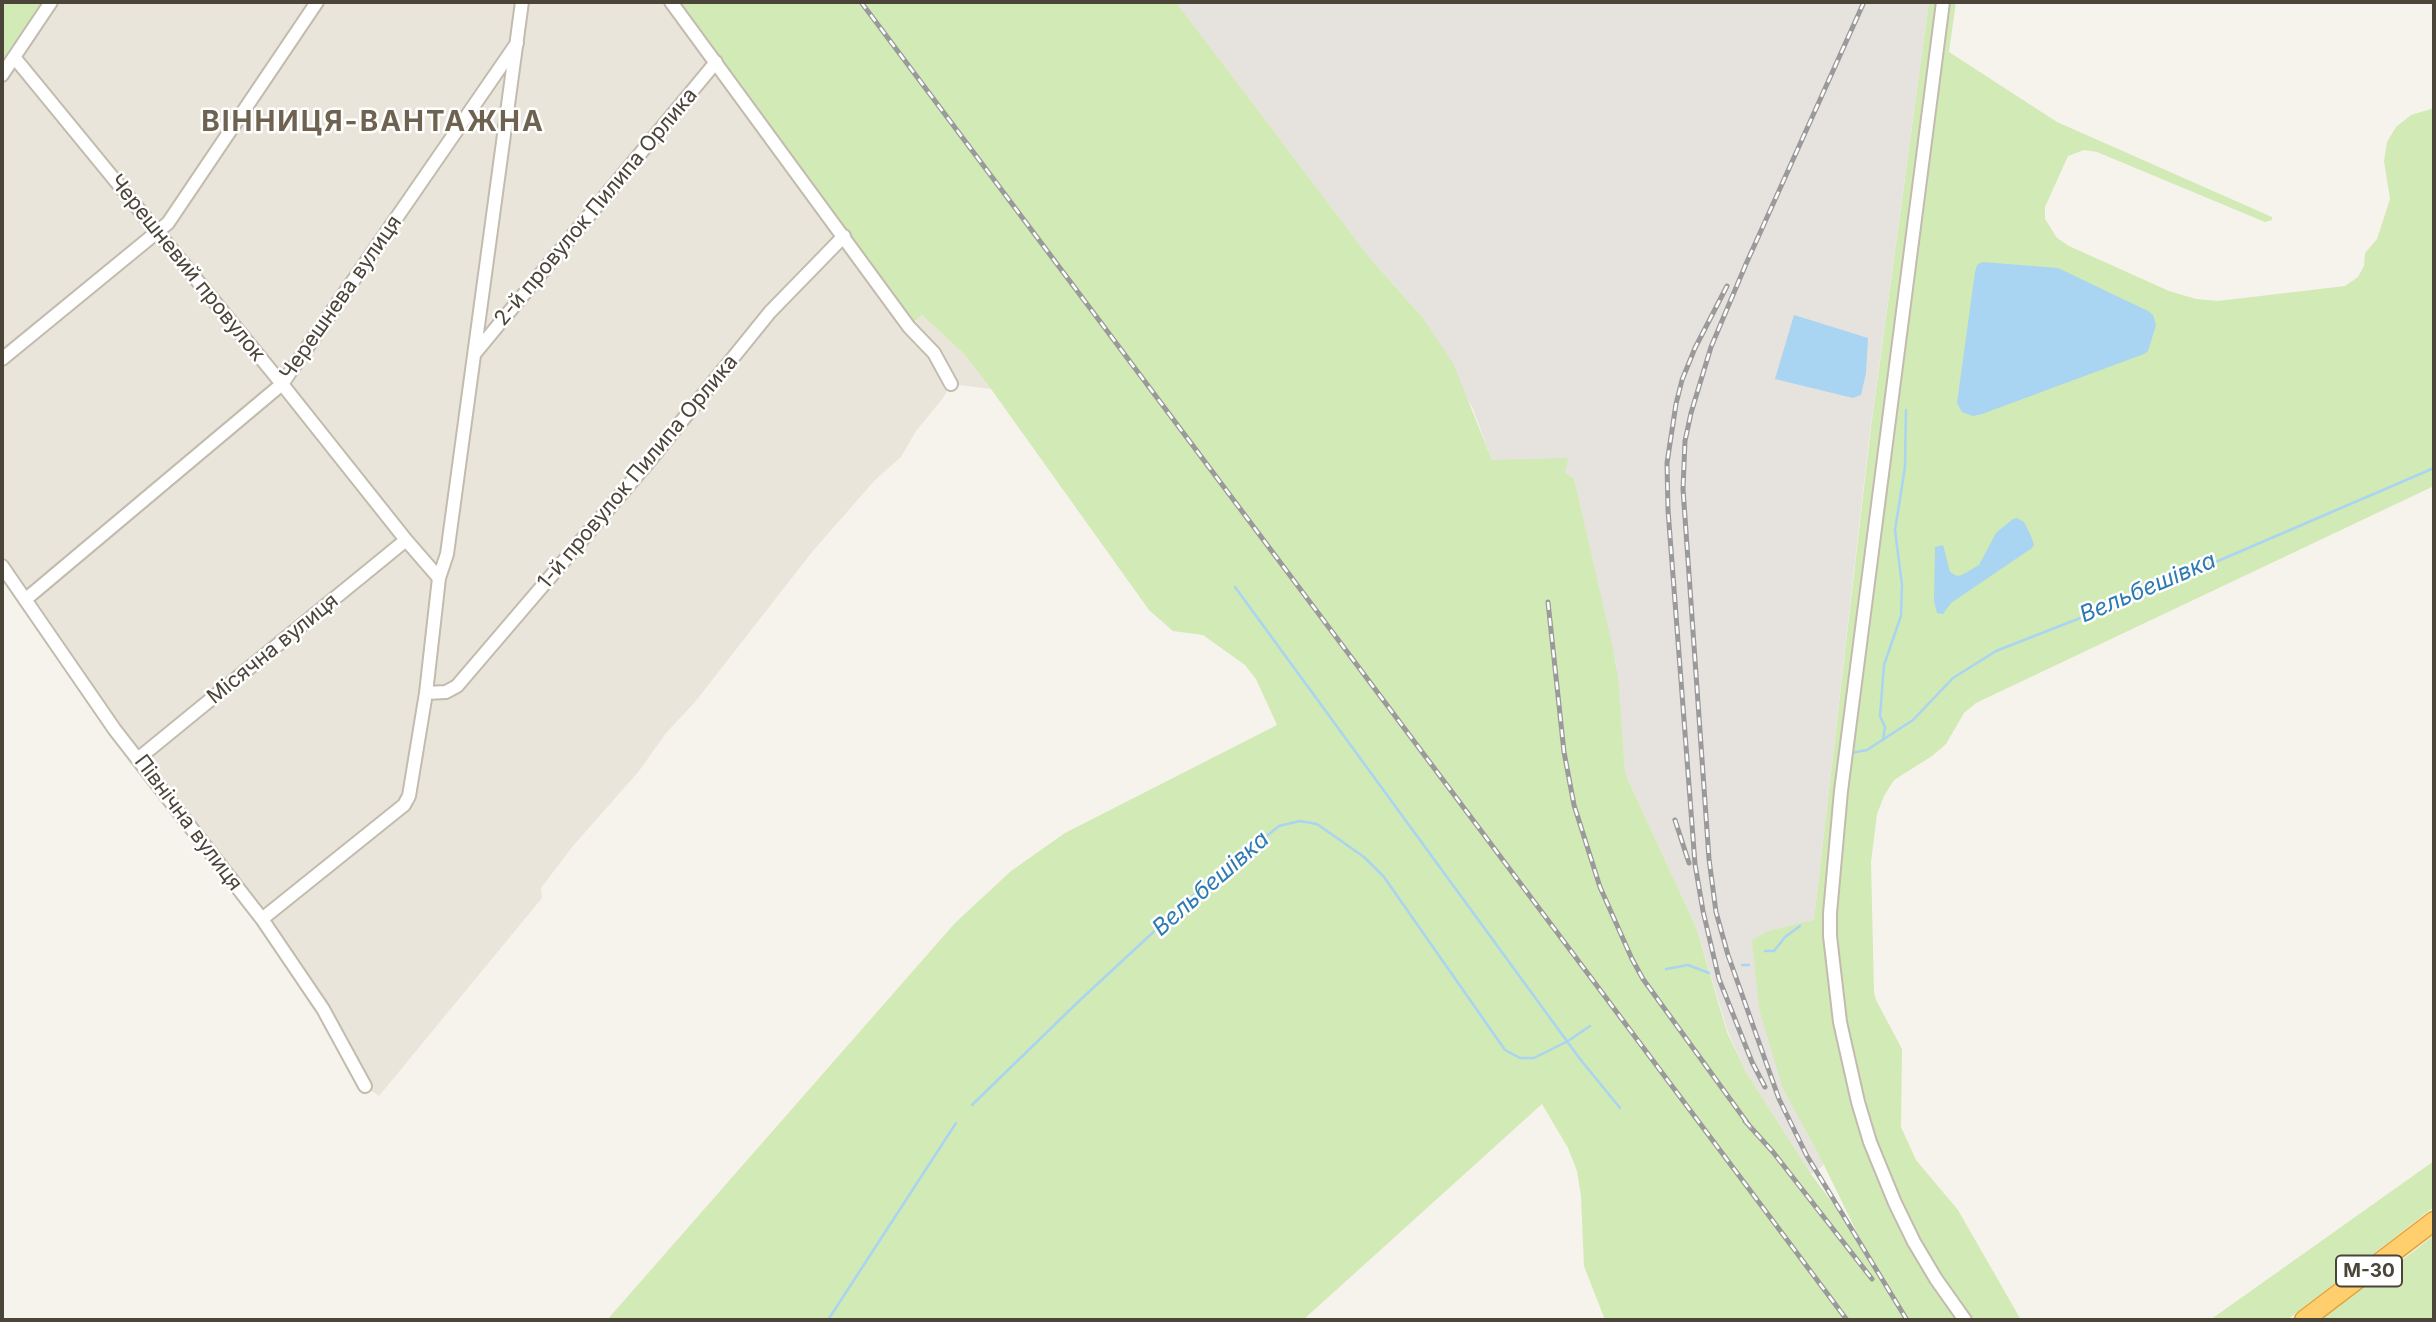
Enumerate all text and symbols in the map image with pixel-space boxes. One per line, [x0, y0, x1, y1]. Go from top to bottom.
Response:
street label: 2-й провулок Пилипа Орлика [489, 83, 703, 331]
district label: ВІННИЦЯ-ВАНТАЖНА [203, 106, 543, 140]
street label: Черешневий провулок [104, 169, 270, 367]
street label: Черешнева вулиця [275, 211, 407, 385]
street label: 1-й провулок Пилипа Орлика [533, 350, 743, 594]
water label: Вельбешівка [2076, 547, 2220, 629]
street label: Місячна вулиця [202, 588, 344, 710]
street label: Північна вулиця [129, 750, 247, 896]
water label: Вельбешівка [1147, 826, 1275, 942]
road number: М-30 [2336, 1256, 2402, 1287]

